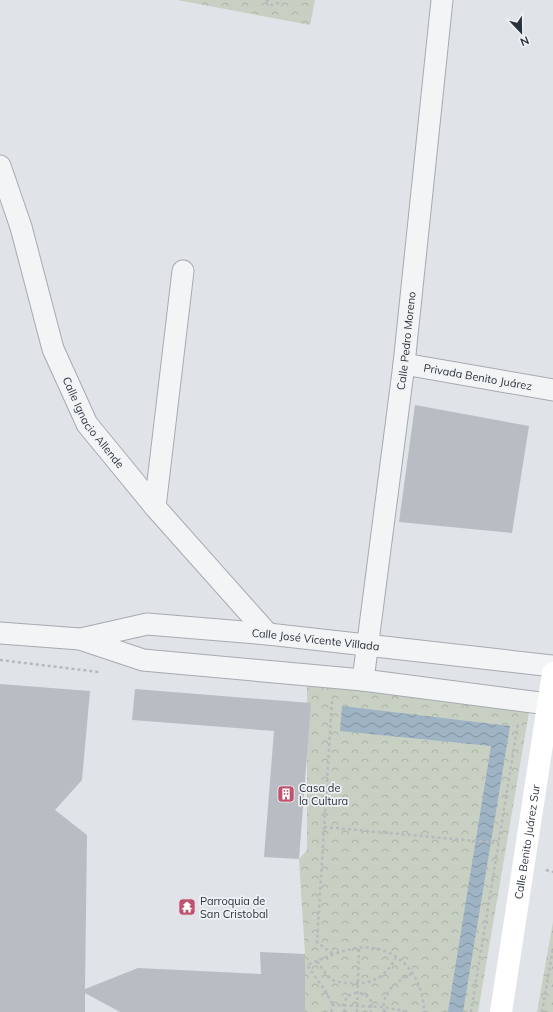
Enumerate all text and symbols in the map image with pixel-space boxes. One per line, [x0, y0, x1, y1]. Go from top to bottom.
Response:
north arrow [501, 12, 541, 52]
text: N [518, 33, 531, 49]
street label: Calle Pedro Moreno [394, 291, 419, 391]
street label: Privada Benito Juárez [423, 361, 533, 393]
street label: Calle Ignacio Allende [60, 375, 127, 471]
street label: Calle José Vicente Villada [251, 626, 380, 653]
place label: Casa de la Cultura [299, 781, 348, 808]
building icon: Casa de la Cultura [276, 784, 296, 804]
street label: Calle Benito Juárez Sur [511, 784, 543, 900]
place label: Parroquia de San Cristobal [200, 894, 268, 921]
temple icon: Parroquia de San Cristobal [177, 897, 197, 917]

